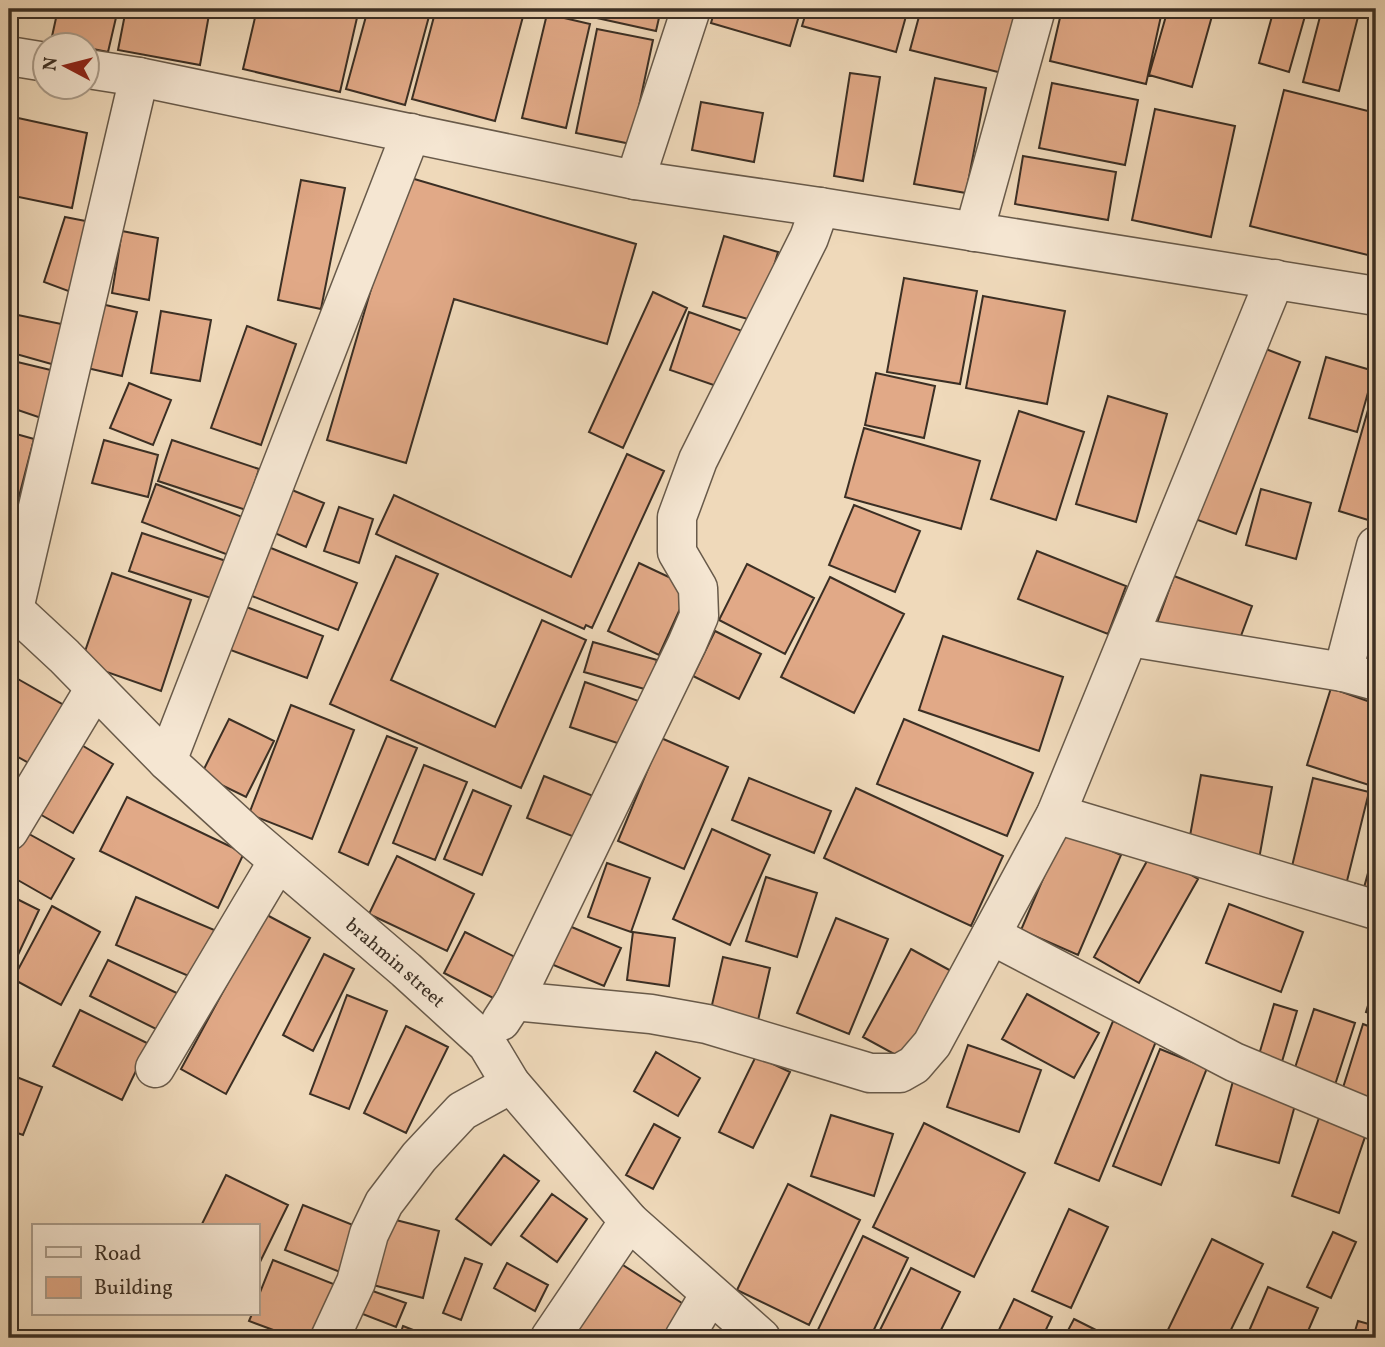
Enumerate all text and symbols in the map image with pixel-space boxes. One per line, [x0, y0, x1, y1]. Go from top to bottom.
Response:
north arrow [32, 32, 102, 102]
text: N [37, 56, 65, 73]
street label: brahmin street [339, 913, 450, 1015]
legend [32, 1224, 259, 1316]
text: Road [94, 1240, 141, 1269]
text: Building [94, 1274, 173, 1303]

